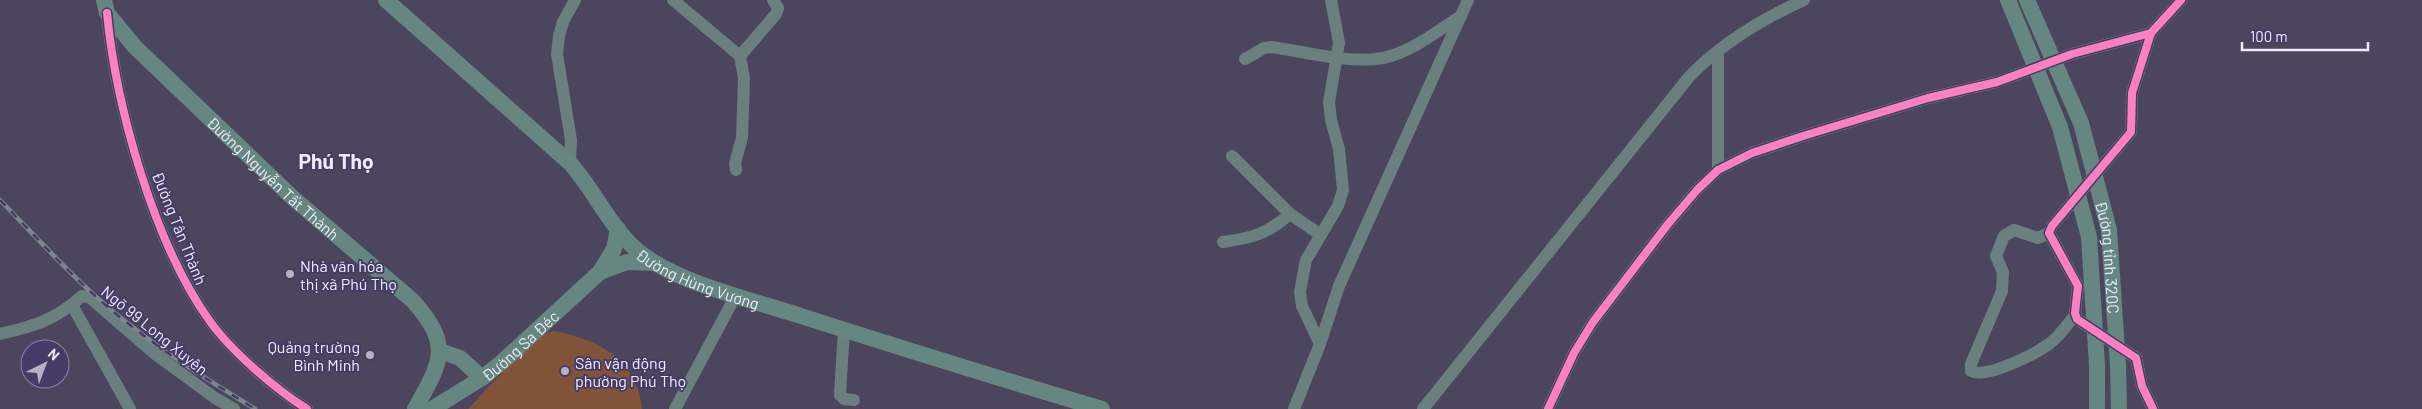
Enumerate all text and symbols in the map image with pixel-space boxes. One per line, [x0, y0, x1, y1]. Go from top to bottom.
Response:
scale bar [2242, 20, 2368, 52]
text: 100 m [2250, 27, 2288, 45]
street label: Đường Nguyễn Tất Thành [204, 112, 344, 243]
district label: Phú Thọ [299, 148, 373, 173]
street label: Đường Tân Thành [149, 169, 211, 287]
street label: Đường tỉnh 320C [2092, 199, 2124, 314]
street label: Đường Hùng Vương [633, 244, 762, 312]
place label: Nhà văn hóa thị xã Phú Thọ [300, 256, 397, 293]
marker: Nhà văn hóa thị xã Phú Thọ [284, 268, 296, 280]
street label: Ngõ 99 Long Xuyên [98, 281, 212, 379]
street label: Đường Sa Đéc [477, 306, 562, 384]
place label: Quảng trường Bình Minh [268, 337, 360, 374]
north arrow [20, 339, 70, 389]
text: N [45, 345, 63, 363]
marker: Quảng trường Bình Minh [364, 349, 376, 361]
place label: Sân vận động phường Phú Thọ [575, 353, 686, 390]
marker: Sân vận động phường Phú Thọ [559, 365, 571, 377]

